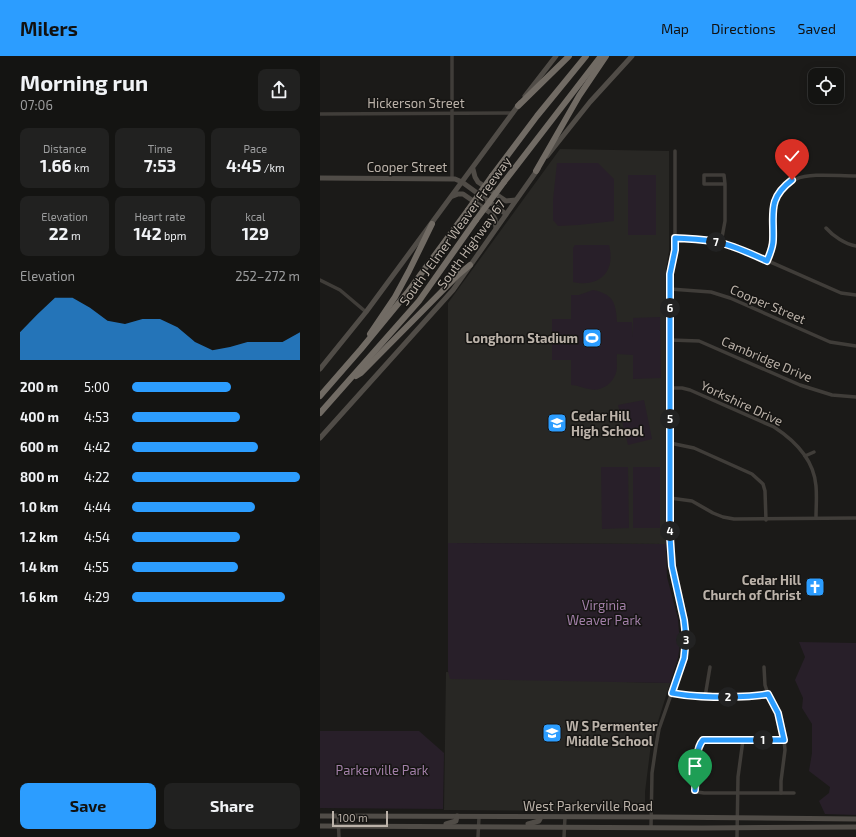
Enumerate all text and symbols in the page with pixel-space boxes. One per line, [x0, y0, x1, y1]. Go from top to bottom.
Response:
text: Milers [20, 17, 78, 40]
text: Map [661, 20, 689, 37]
text: Directions [711, 20, 776, 37]
text: Saved [798, 20, 836, 37]
map controls [808, 68, 844, 104]
button: locate [808, 68, 844, 104]
text: Morning run [20, 69, 148, 95]
button: share [258, 69, 300, 111]
street label: Hickerson Street [367, 95, 465, 111]
text: 07:06 [20, 97, 53, 113]
pin [775, 139, 809, 180]
text: Distance [43, 142, 86, 155]
text: Time [148, 142, 172, 155]
text: Pace [243, 142, 267, 155]
icon: check [781, 145, 803, 167]
street label: South J Elmer Weaver Freeway [396, 153, 514, 309]
text: 1.66 [40, 155, 72, 175]
text: 7:53 [144, 155, 176, 175]
text: 4:45 [226, 155, 261, 175]
street label: Cooper Street [367, 159, 447, 175]
text: km [72, 161, 89, 174]
text: /km [261, 161, 285, 174]
street label: South Highway 67 [433, 196, 509, 291]
text: Elevation [41, 210, 88, 223]
text: Heart rate [135, 210, 185, 223]
text: kcal [245, 210, 265, 223]
text: 22 [49, 223, 69, 243]
text: 142 [134, 223, 162, 243]
text: 129 [242, 223, 269, 243]
text: m [69, 229, 81, 242]
text: bpm [162, 229, 186, 242]
pin: 7 [706, 232, 726, 252]
text: 7 [713, 235, 719, 248]
text: Elevation [20, 268, 75, 284]
text: 252–272 m [235, 268, 300, 284]
street label: Cooper Street [728, 281, 808, 327]
pin: 6 [660, 298, 680, 318]
text: 6 [667, 301, 673, 314]
sports icon: Longhorn Stadium [581, 327, 603, 349]
place label: Longhorn Stadium [466, 330, 578, 346]
street label: Cambridge Drive [719, 333, 815, 385]
street label: Yorkshire Drive [698, 377, 786, 429]
text: 200 m [20, 379, 58, 395]
text: 5:00 [84, 379, 110, 395]
place label: Cedar Hill High School [571, 408, 644, 439]
text: 400 m [20, 409, 59, 425]
text: 4:53 [84, 409, 109, 425]
pin: 5 [660, 409, 680, 429]
school or university icon: Cedar Hill High School [546, 412, 568, 434]
text: 5 [667, 412, 673, 425]
text: 600 m [20, 439, 58, 455]
text: 4:42 [84, 439, 110, 455]
text: 800 m [20, 469, 59, 485]
text: 4:22 [84, 469, 110, 485]
text: 1.0 km [20, 499, 59, 515]
text: 4:44 [84, 499, 111, 515]
pin: 4 [660, 521, 680, 541]
text: 4 [666, 524, 674, 537]
text: 1.2 km [20, 529, 58, 545]
text: 4:54 [84, 529, 110, 545]
text: 1.4 km [20, 559, 59, 575]
text: 4:55 [84, 559, 109, 575]
place label: Cedar Hill Church of Christ [703, 572, 802, 603]
church icon: Cedar Hill Church of Christ [804, 576, 826, 598]
text: 1.6 km [20, 589, 58, 605]
text: 4:29 [84, 589, 110, 605]
park label: Virginia Weaver Park [567, 597, 642, 628]
pin: 3 [676, 630, 696, 650]
text: 3 [683, 633, 689, 646]
pin: 2 [718, 687, 738, 707]
text: 2 [725, 690, 731, 703]
place label: W S Permenter Middle School [566, 718, 658, 749]
school or university icon: W S Permenter Middle School [541, 722, 563, 744]
pin: 1 [753, 730, 773, 750]
text: 1 [761, 733, 765, 746]
pin [678, 749, 712, 790]
icon: arrive [684, 755, 706, 777]
park label: Parkerville Park [336, 762, 429, 778]
button: Save [20, 783, 156, 829]
button: Share [164, 783, 300, 829]
street label: West Parkerville Road [523, 798, 653, 814]
scale bar [332, 809, 388, 828]
text: 100 m [338, 811, 368, 824]

